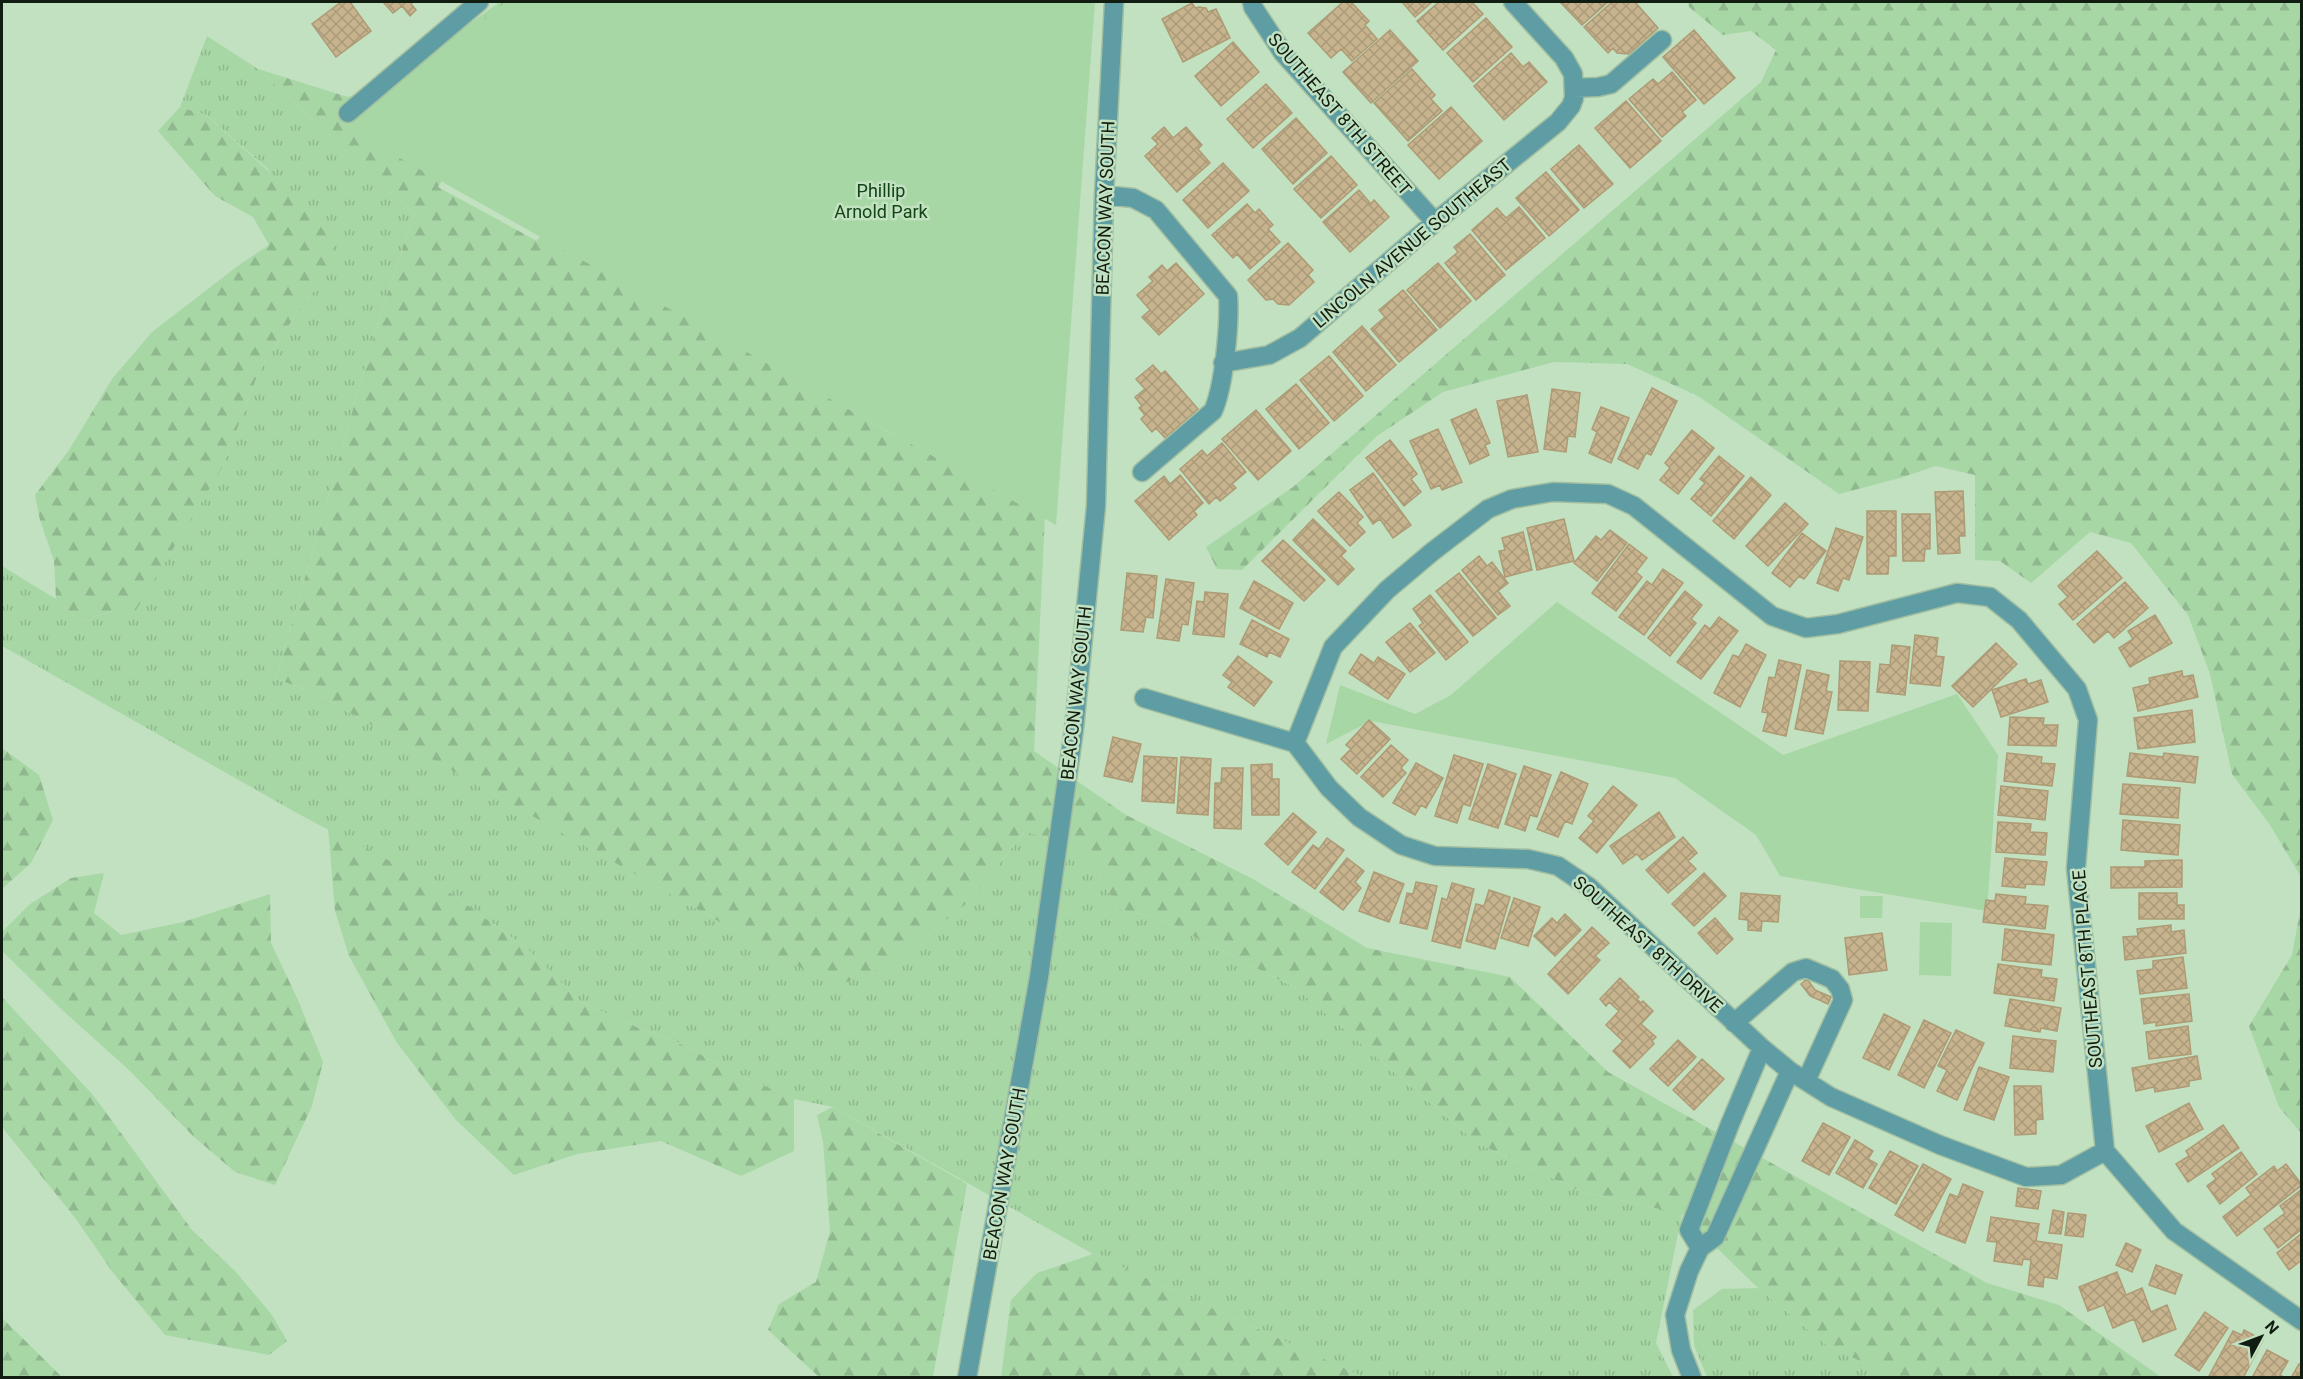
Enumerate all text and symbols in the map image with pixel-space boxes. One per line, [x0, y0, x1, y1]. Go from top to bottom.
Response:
street label: SOUTHEAST 8TH STREET [1264, 29, 1416, 200]
street label: BEACON WAY SOUTH [1091, 120, 1119, 296]
street label: LINCOLN AVENUE SOUTHEAST [1309, 154, 1516, 332]
park label: Phillip Arnold Park [834, 180, 929, 222]
street label: BEACON WAY SOUTH [1056, 605, 1096, 781]
street label: SOUTHEAST 8TH PLACE [2068, 869, 2106, 1069]
street label: SOUTHEAST 8TH DRIVE [1569, 871, 1727, 1017]
street label: BEACON WAY SOUTH [978, 1086, 1030, 1262]
north arrow [2231, 1307, 2291, 1367]
text: N [2261, 1317, 2283, 1338]

